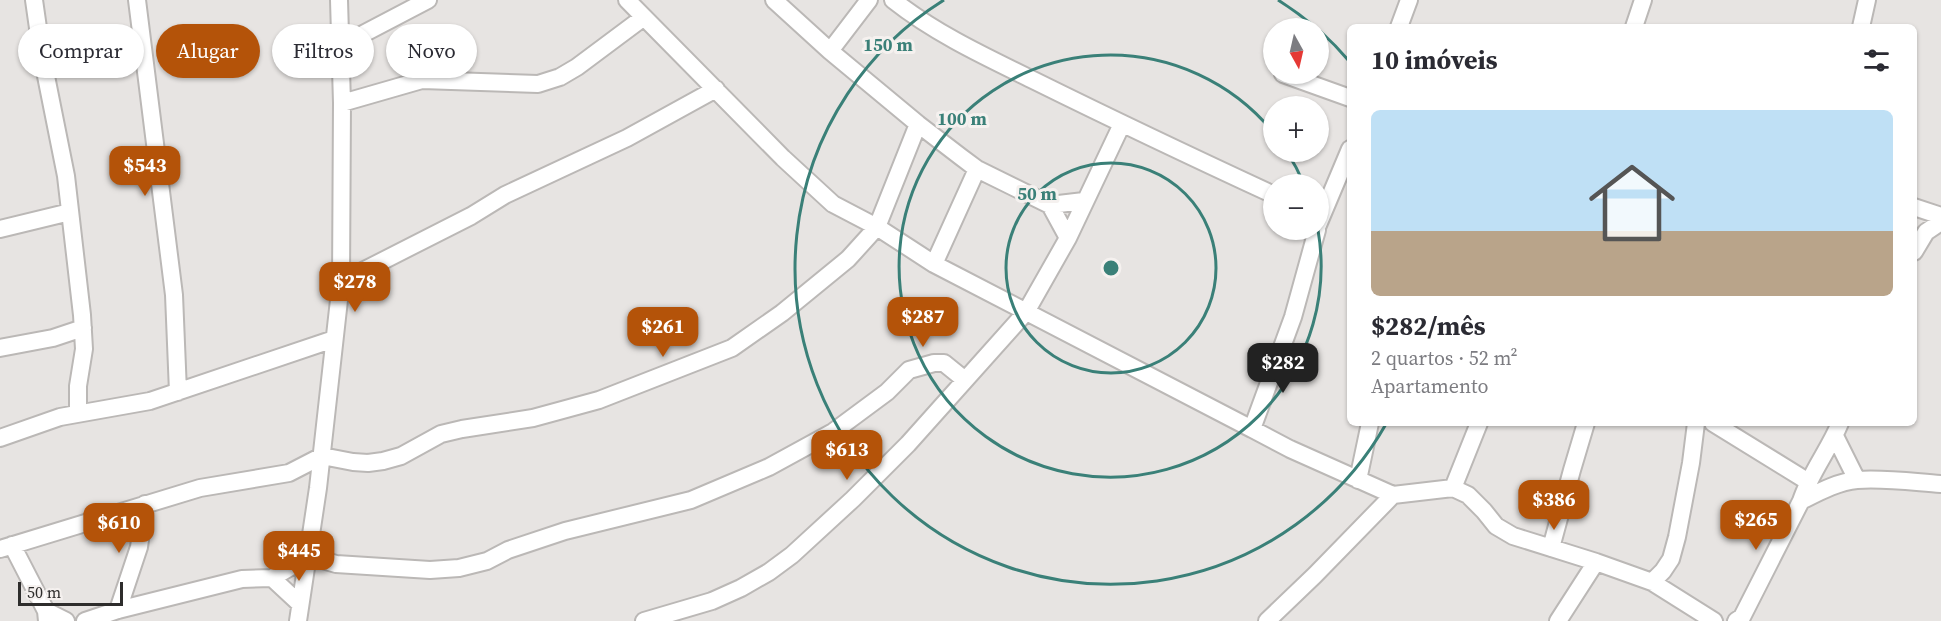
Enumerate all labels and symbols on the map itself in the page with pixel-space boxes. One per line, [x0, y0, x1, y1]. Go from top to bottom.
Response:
north arrow [1263, 18, 1329, 84]
text: 150 m [863, 32, 913, 57]
text: 100 m [937, 106, 987, 131]
pin: $543 [109, 146, 181, 197]
text: 50 m [1017, 181, 1057, 206]
centre of rings [1101, 258, 1121, 278]
pin: $278 [319, 262, 391, 313]
pin: $287 [887, 297, 959, 348]
pin: $261 [627, 307, 699, 358]
pin: $282 [1247, 343, 1319, 394]
pin: $613 [811, 430, 883, 481]
pin: $386 [1518, 480, 1590, 531]
pin: $265 [1720, 500, 1792, 551]
pin: $610 [83, 503, 155, 554]
pin: $445 [263, 531, 335, 582]
scale bar [18, 579, 123, 606]

